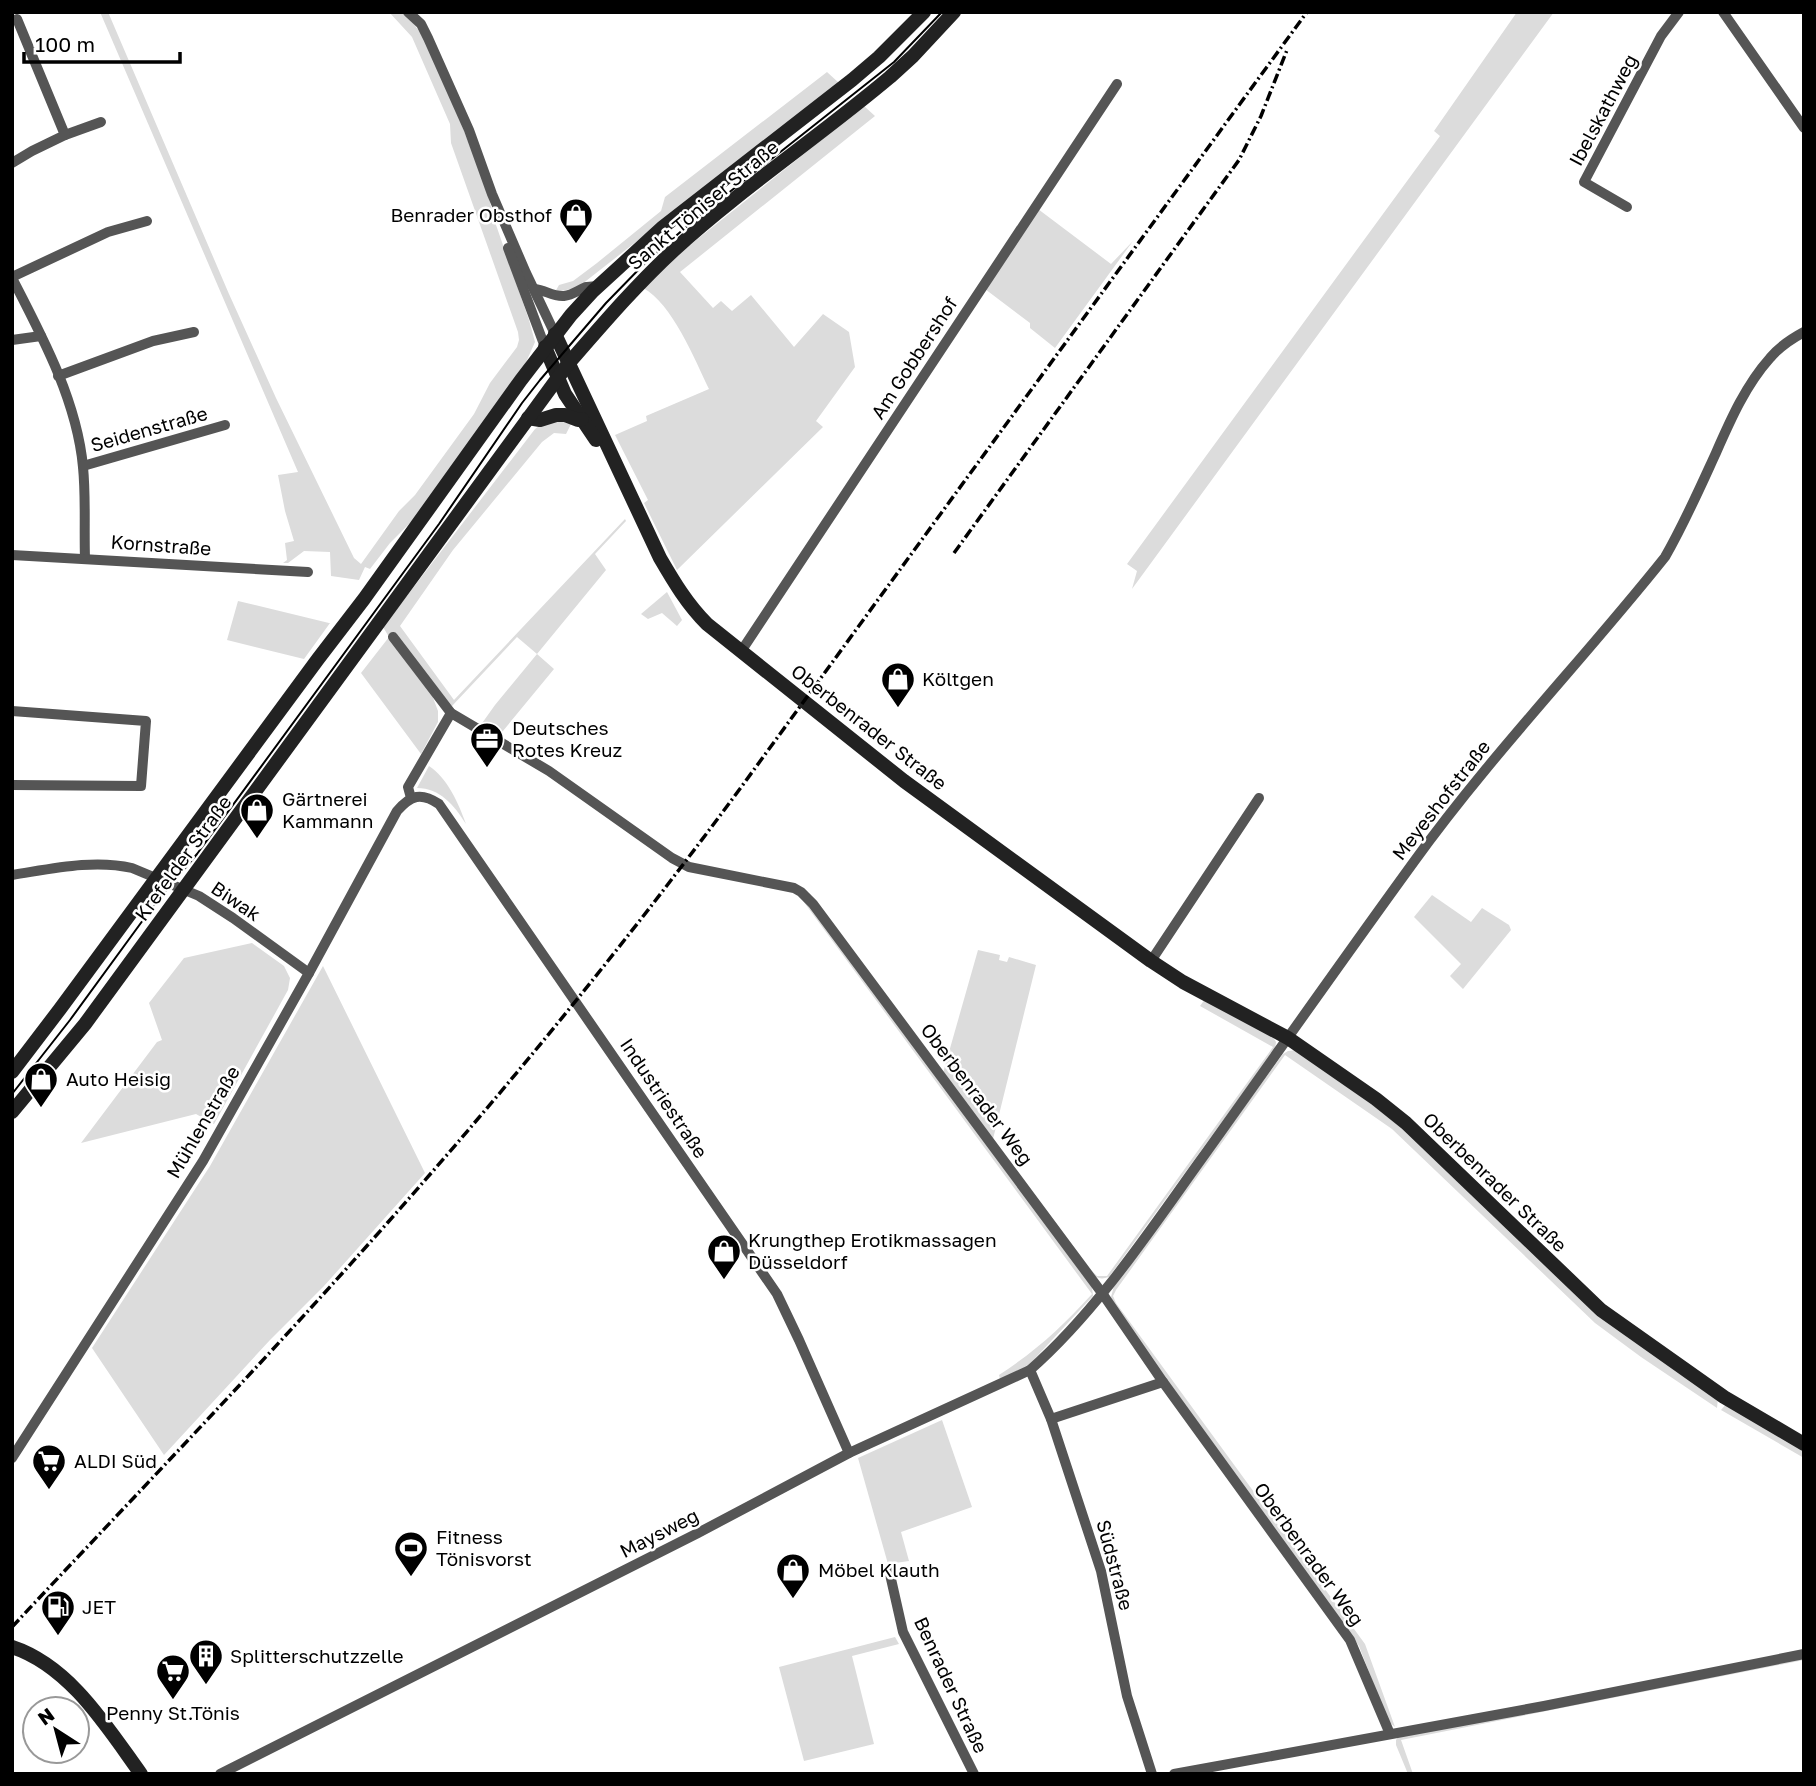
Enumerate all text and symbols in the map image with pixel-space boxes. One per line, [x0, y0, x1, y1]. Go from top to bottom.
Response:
scale bar [24, 21, 180, 65]
text: 100 m [35, 31, 95, 57]
street label: Ibelskathweg [1564, 50, 1642, 169]
street label: Sankt Töniser Straße [623, 135, 783, 274]
shop icon: Benrader Obsthof [557, 196, 595, 245]
place label: Benrader Obsthof [390, 203, 552, 226]
street label: Am Gobbershof [866, 292, 962, 423]
street label: Seidenstraße [88, 401, 210, 456]
street label: Kornstraße [110, 530, 212, 559]
street label: Oberbenrader Straße [787, 659, 952, 794]
shop icon: Költgen [879, 660, 917, 709]
place label: Költgen [922, 667, 994, 690]
place label: Deutsches Rotes Kreuz [512, 716, 622, 761]
office icon: Deutsches Rotes Kreuz [468, 720, 506, 769]
street label: Meyeshofstraße [1387, 735, 1495, 864]
place label: Gärtnerei Kammann [282, 787, 373, 832]
street label: Krefelder Straße [129, 791, 236, 925]
shop icon: Gärtnerei Kammann [238, 791, 276, 840]
street label: Biwak [207, 876, 265, 925]
street label: Oberbenrader Weg [917, 1018, 1038, 1169]
street label: Industriestraße [616, 1033, 713, 1162]
shop icon: Auto Heisig [22, 1060, 60, 1109]
street label: Mühlenstraße [161, 1062, 244, 1182]
place label: Auto Heisig [66, 1067, 171, 1090]
street label: Oberbenrader Straße [1419, 1107, 1572, 1256]
place label: Krungthep Erotikmassagen Düsseldorf [748, 1228, 997, 1273]
shop icon: Krungthep Erotikmassagen Düsseldorf [705, 1232, 743, 1281]
supermarket icon: ALDI Süd [30, 1442, 68, 1491]
place label: ALDI Süd [74, 1449, 157, 1472]
street label: Oberbenrader Weg [1250, 1478, 1369, 1630]
street label: Maysweg [616, 1503, 702, 1562]
street label: Südstraße [1092, 1517, 1139, 1613]
place label: Fitness Tönisvorst [436, 1525, 532, 1570]
sports icon: Fitness Tönisvorst [392, 1529, 430, 1578]
shop icon: Möbel Klauth [774, 1551, 812, 1600]
place label: Möbel Klauth [818, 1558, 940, 1581]
fuel station icon: JET [39, 1588, 77, 1637]
place label: JET [82, 1595, 116, 1618]
street label: Benrader Straße [910, 1613, 993, 1757]
building icon: Splitterschutzzelle [187, 1637, 225, 1686]
place label: Splitterschutzzelle [230, 1644, 404, 1667]
supermarket icon: Penny St.Tönis [154, 1652, 192, 1701]
north arrow [21, 1695, 91, 1765]
place label: Penny St.Tönis [106, 1701, 240, 1724]
text: N [33, 1702, 58, 1729]

